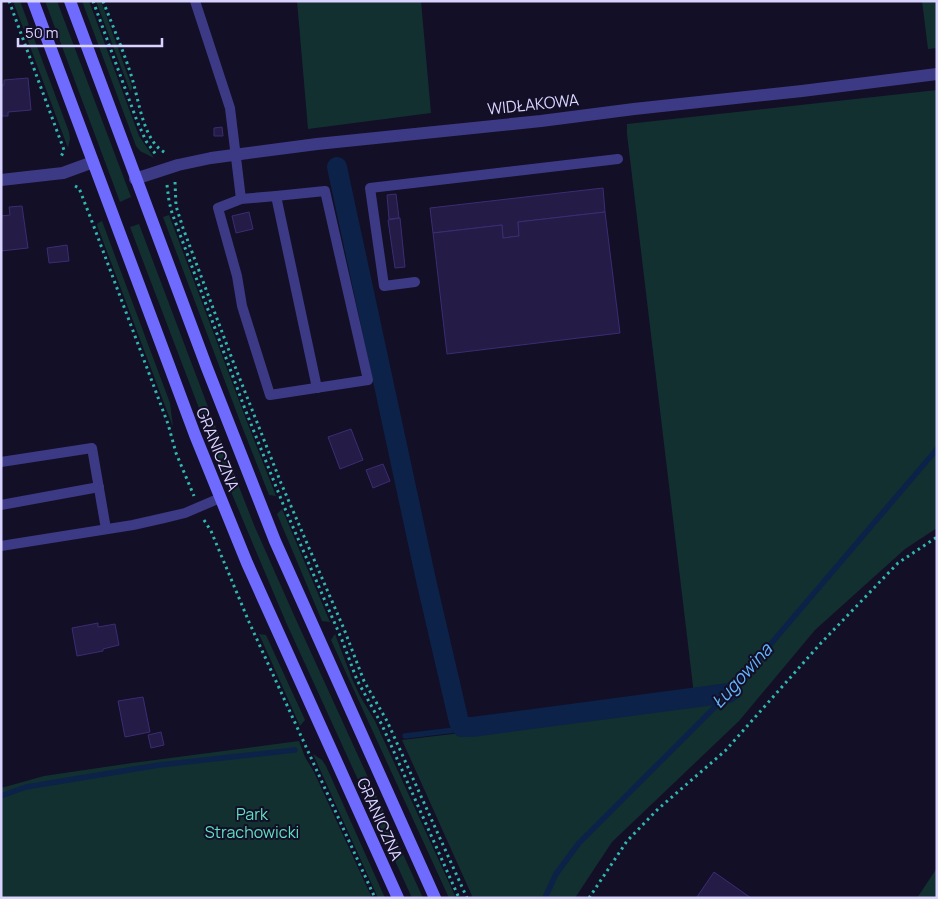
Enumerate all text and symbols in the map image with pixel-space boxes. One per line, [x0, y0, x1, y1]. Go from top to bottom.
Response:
scale bar [18, 15, 161, 47]
text: 50 m [25, 22, 59, 43]
street label: WIDŁAKOWA [486, 88, 580, 120]
street label: GRANICZNA [191, 404, 245, 494]
water label: Ługowina [706, 637, 777, 713]
street label: GRANICZNA [352, 774, 408, 864]
park label: Park Strachowicki [205, 803, 299, 843]

